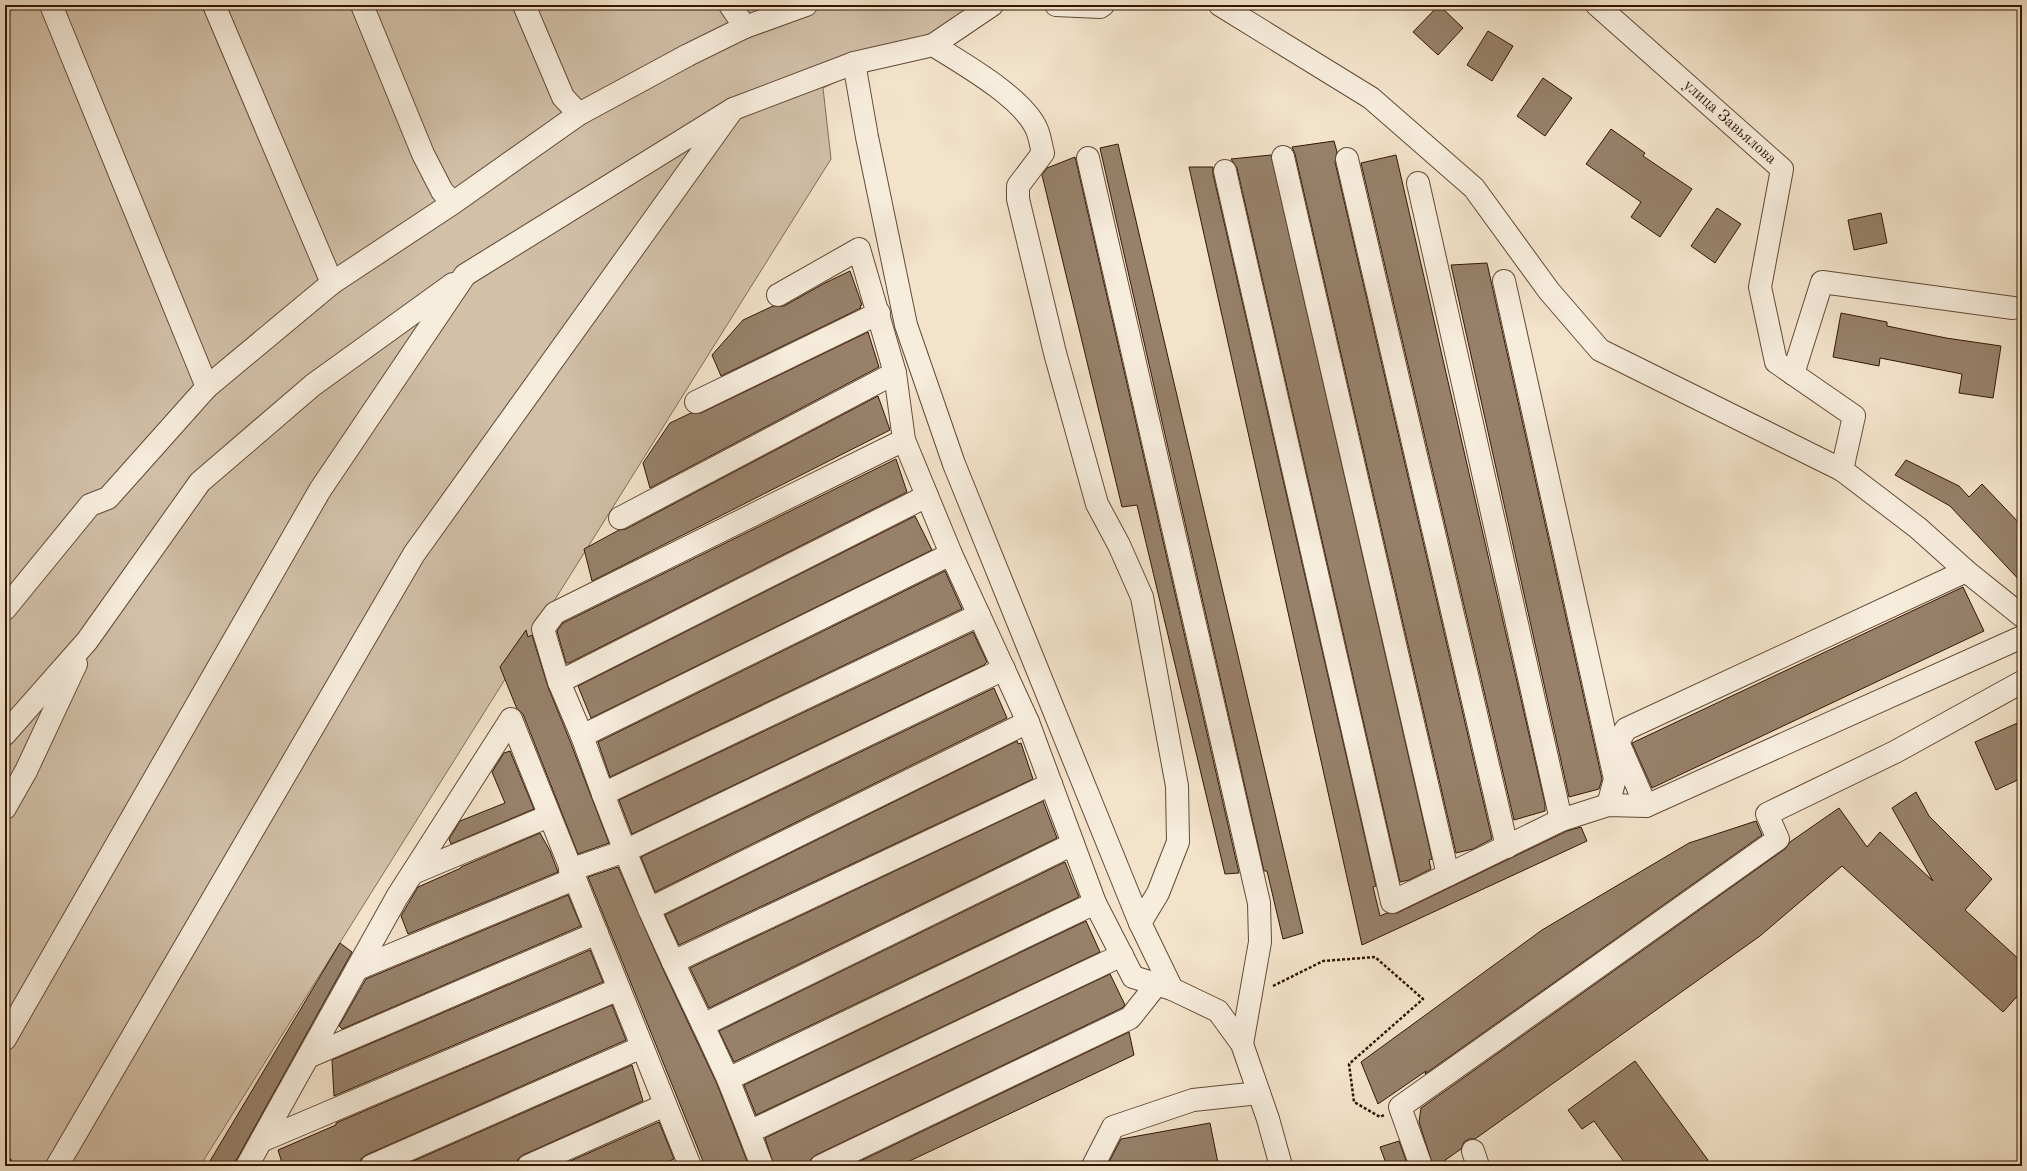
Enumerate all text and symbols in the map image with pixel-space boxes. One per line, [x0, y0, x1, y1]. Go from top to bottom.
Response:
street label: улица Завьялова [1680, 77, 1779, 168]

